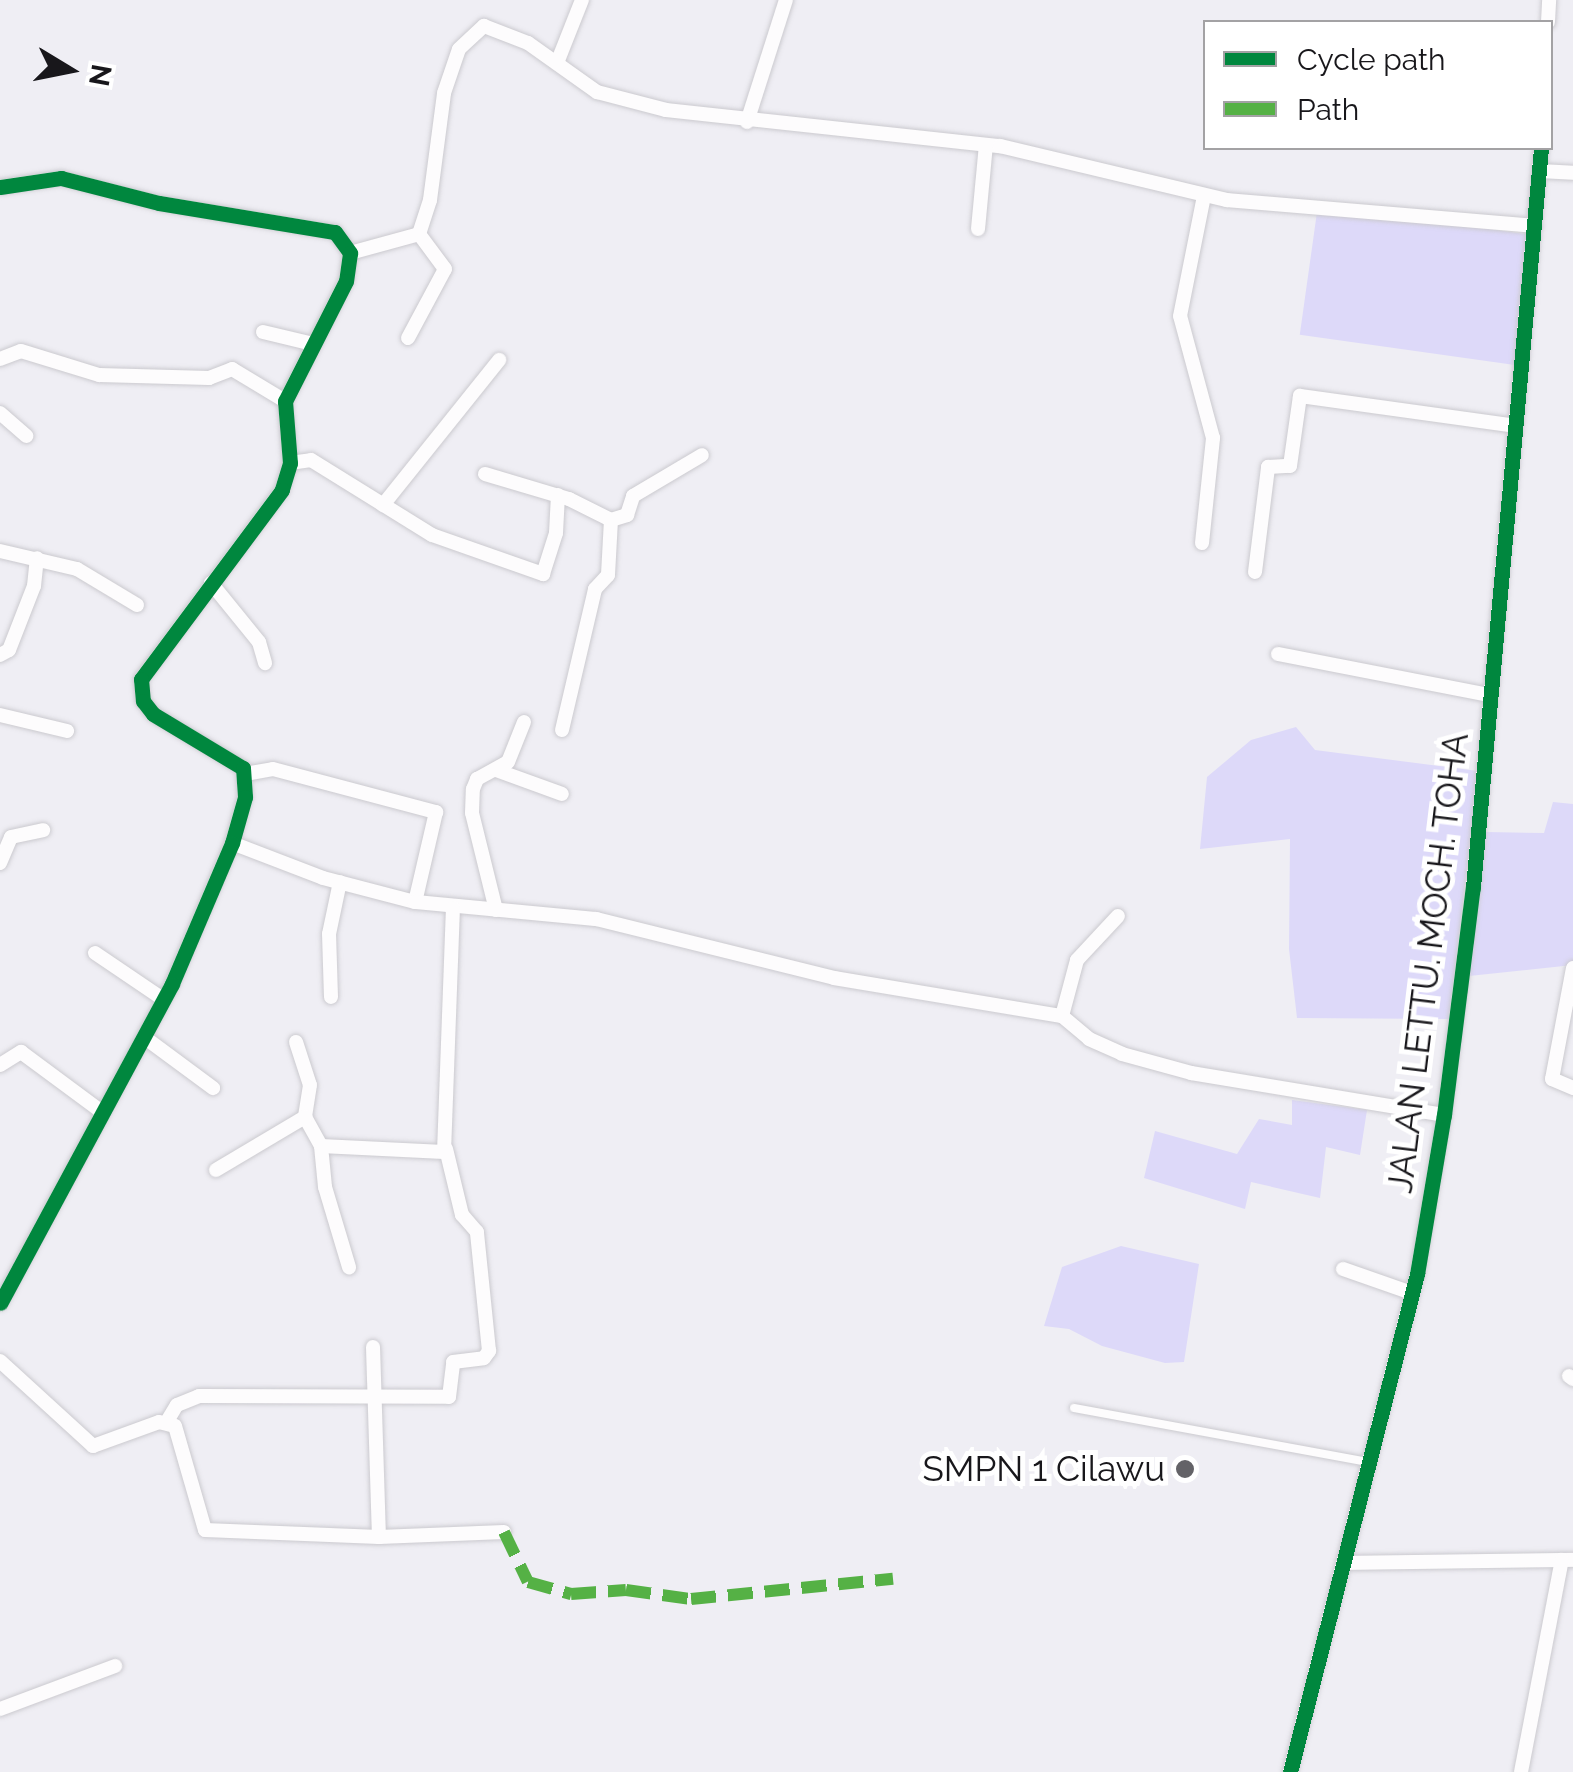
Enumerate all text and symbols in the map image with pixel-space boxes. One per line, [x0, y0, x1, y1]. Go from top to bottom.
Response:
north arrow [20, 20, 120, 120]
legend [1203, 20, 1553, 150]
text: Cycle path [1297, 42, 1445, 77]
text: N [82, 62, 118, 89]
text: Path [1297, 92, 1359, 127]
street label: JALAN LETTU. MOCH. TOHA [1379, 730, 1477, 1196]
place label: SMPN 1 Cilawu [923, 1448, 1165, 1490]
marker: SMPN 1 Cilawu [1174, 1458, 1196, 1480]

